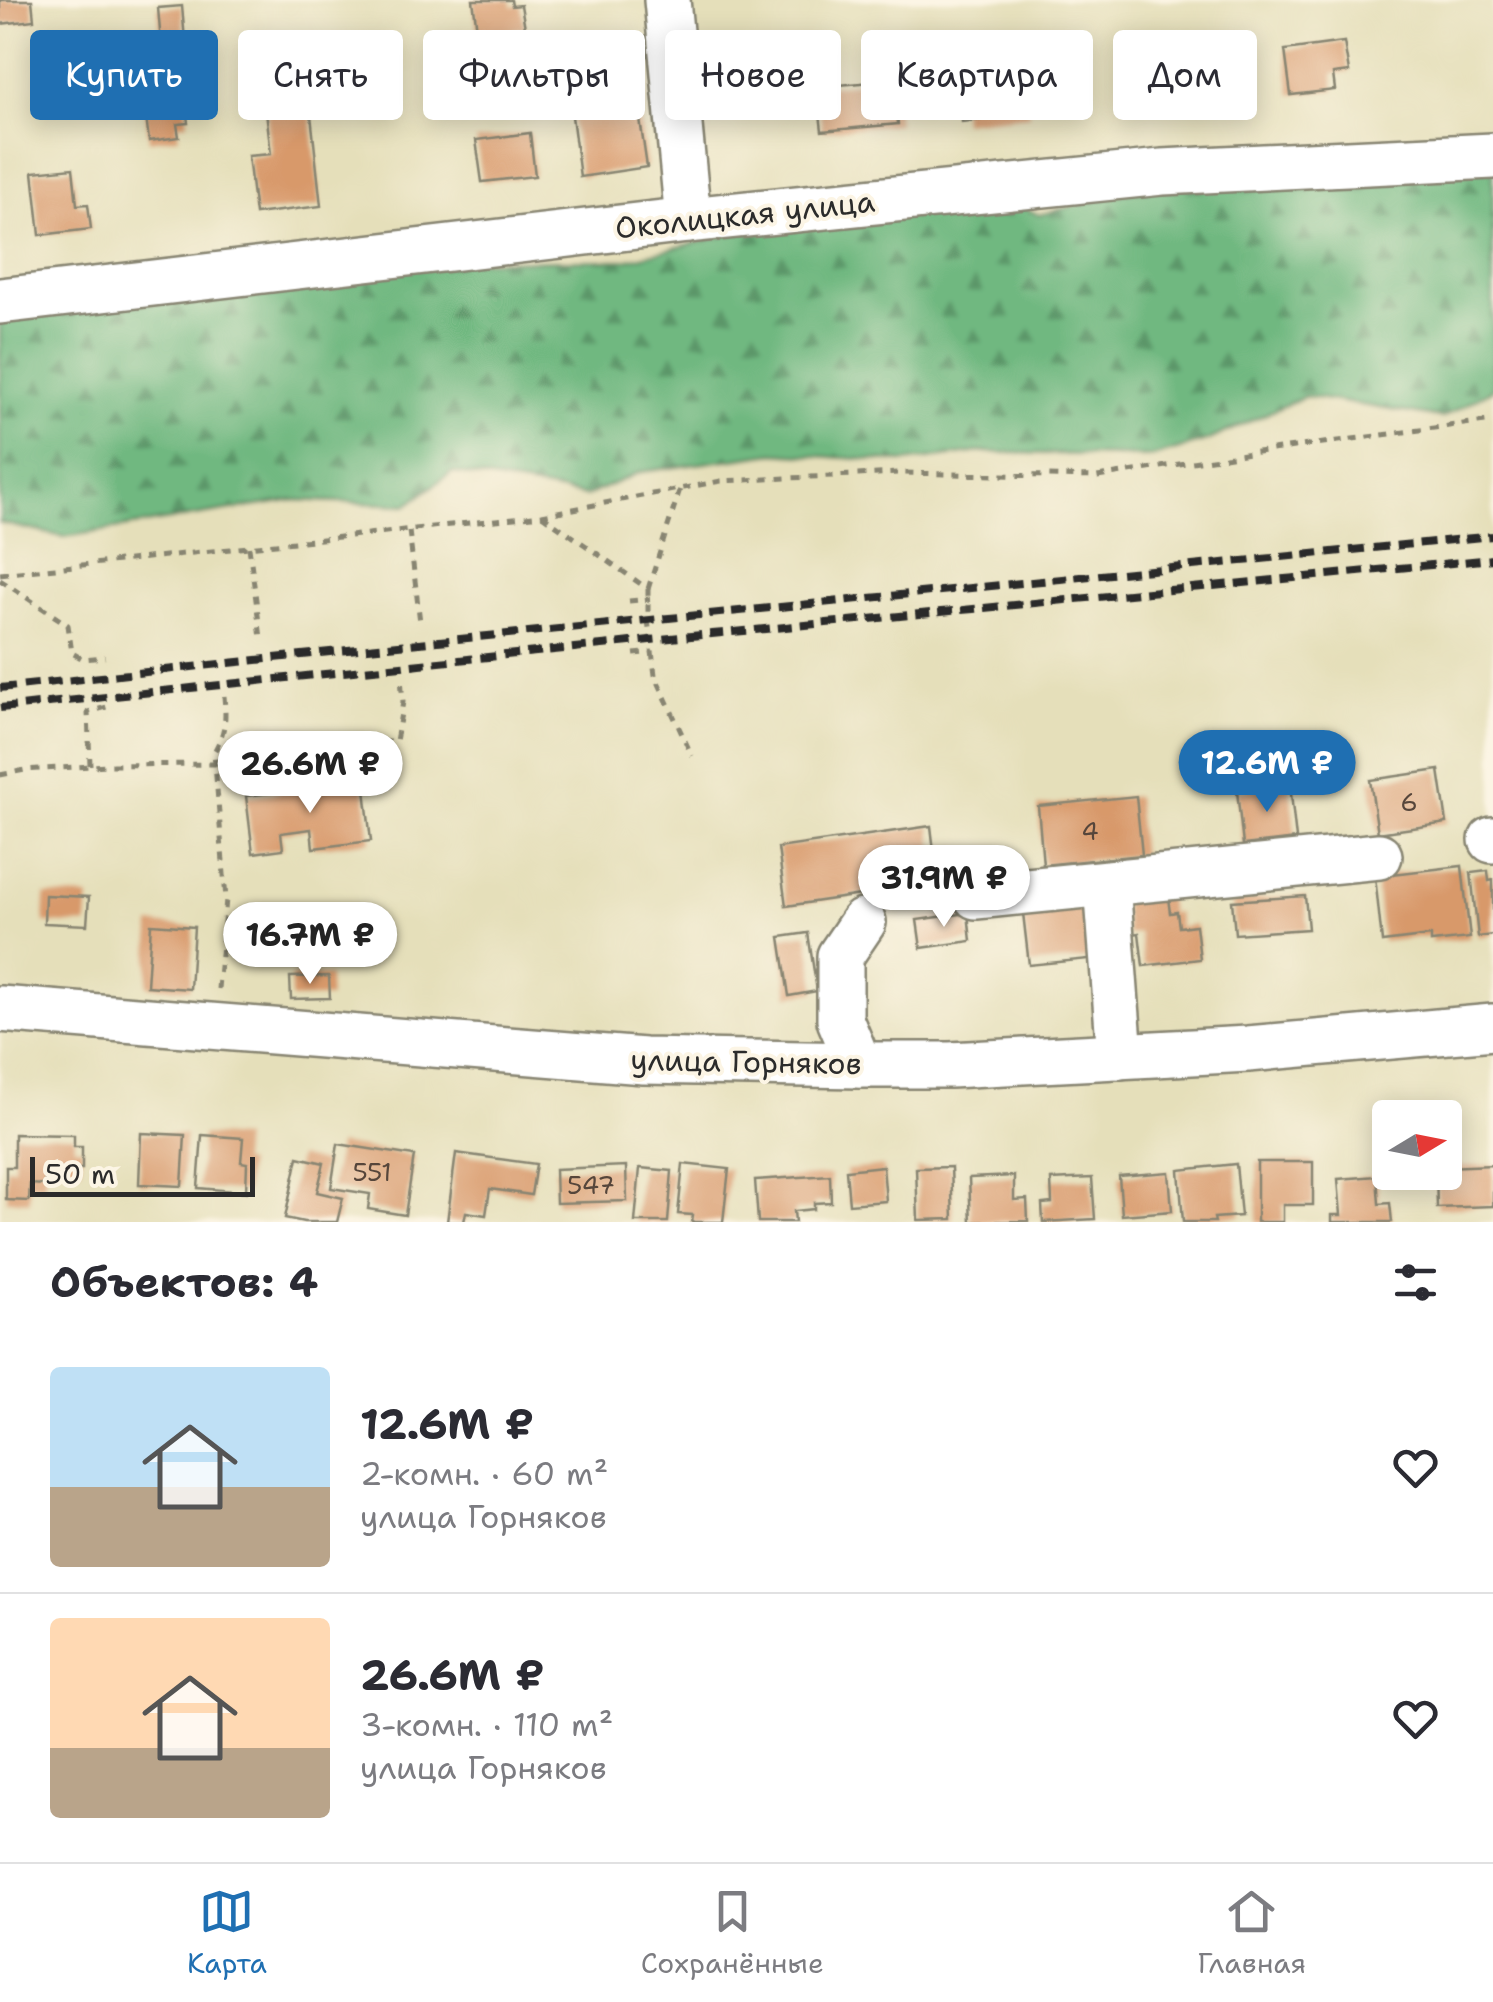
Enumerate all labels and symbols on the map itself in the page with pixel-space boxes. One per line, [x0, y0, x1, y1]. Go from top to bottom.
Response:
street label: Околицкая улица [613, 180, 877, 249]
pin: 12.6M ₽ [1175, 730, 1359, 815]
pin: 26.6M ₽ [218, 731, 402, 816]
house number: 6 [1400, 785, 1418, 819]
house number: 4 [1081, 814, 1099, 848]
pin: 31.9M ₽ [852, 845, 1036, 930]
pin: 16.7M ₽ [218, 902, 402, 987]
street label: улица Горняков [630, 1039, 862, 1084]
north arrow [1372, 1100, 1462, 1190]
scale bar [30, 1152, 255, 1196]
house number: 551 [352, 1155, 392, 1189]
house number: 547 [567, 1168, 615, 1202]

